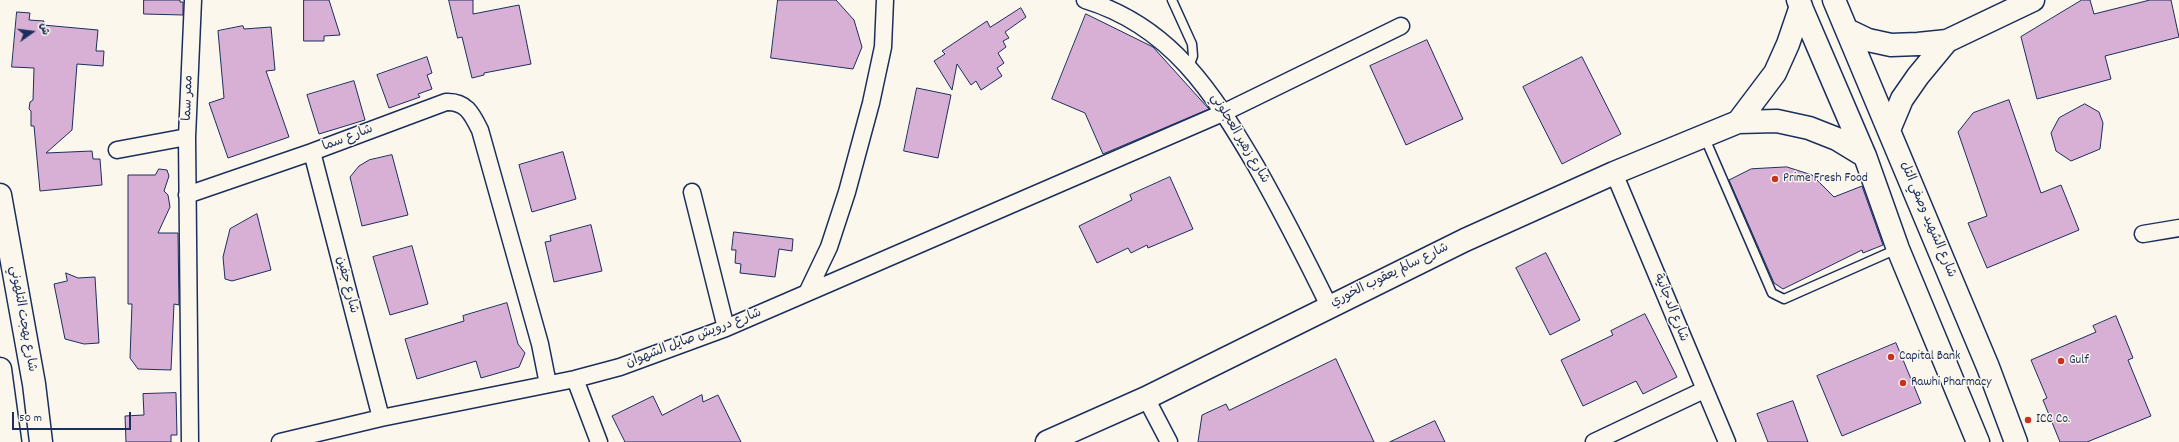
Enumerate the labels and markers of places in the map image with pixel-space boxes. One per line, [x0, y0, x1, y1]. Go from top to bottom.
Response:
place label: Prime Fresh Food [1783, 171, 1868, 187]
marker: Prime Fresh Food [1770, 174, 1780, 184]
place label: Capital Bank [1899, 349, 1960, 365]
marker: Capital Bank [1886, 352, 1896, 362]
place label: Gulf [2069, 353, 2089, 369]
marker: Gulf [2056, 356, 2066, 366]
place label: Rawhi Pharmacy [1911, 375, 1991, 391]
marker: Rawhi Pharmacy [1898, 378, 1908, 388]
place label: ICC Co. [2036, 412, 2070, 428]
marker: ICC Co. [2023, 415, 2033, 425]

